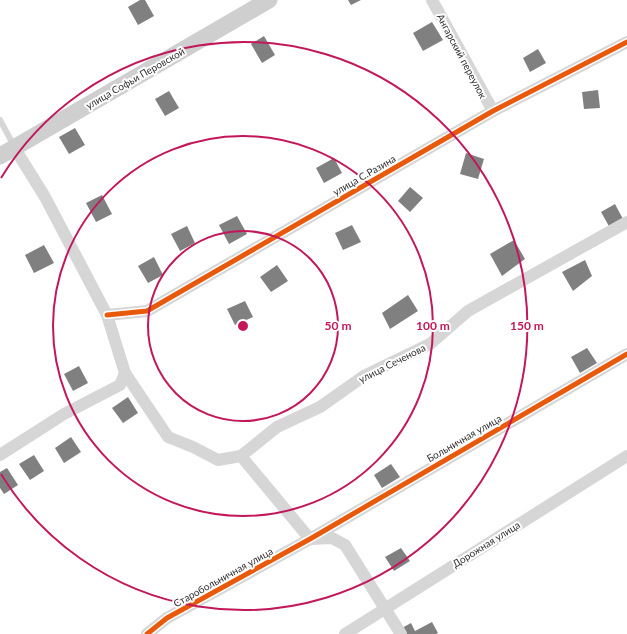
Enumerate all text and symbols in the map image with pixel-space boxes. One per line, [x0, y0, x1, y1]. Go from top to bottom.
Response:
street label: Ангарский переулок [435, 12, 490, 101]
street label: улица Софьи Перовской [83, 45, 187, 111]
street label: улица С.Разина [330, 152, 398, 198]
text: 50 m [325, 318, 351, 333]
text: 100 m [416, 318, 450, 333]
text: 150 m [510, 318, 544, 333]
centre of rings [236, 319, 250, 333]
street label: улица Сеченова [357, 341, 427, 385]
street label: Больничная улица [425, 412, 504, 464]
street label: Дорожная улица [450, 518, 522, 570]
street label: Старобольничная улица [171, 545, 275, 609]

